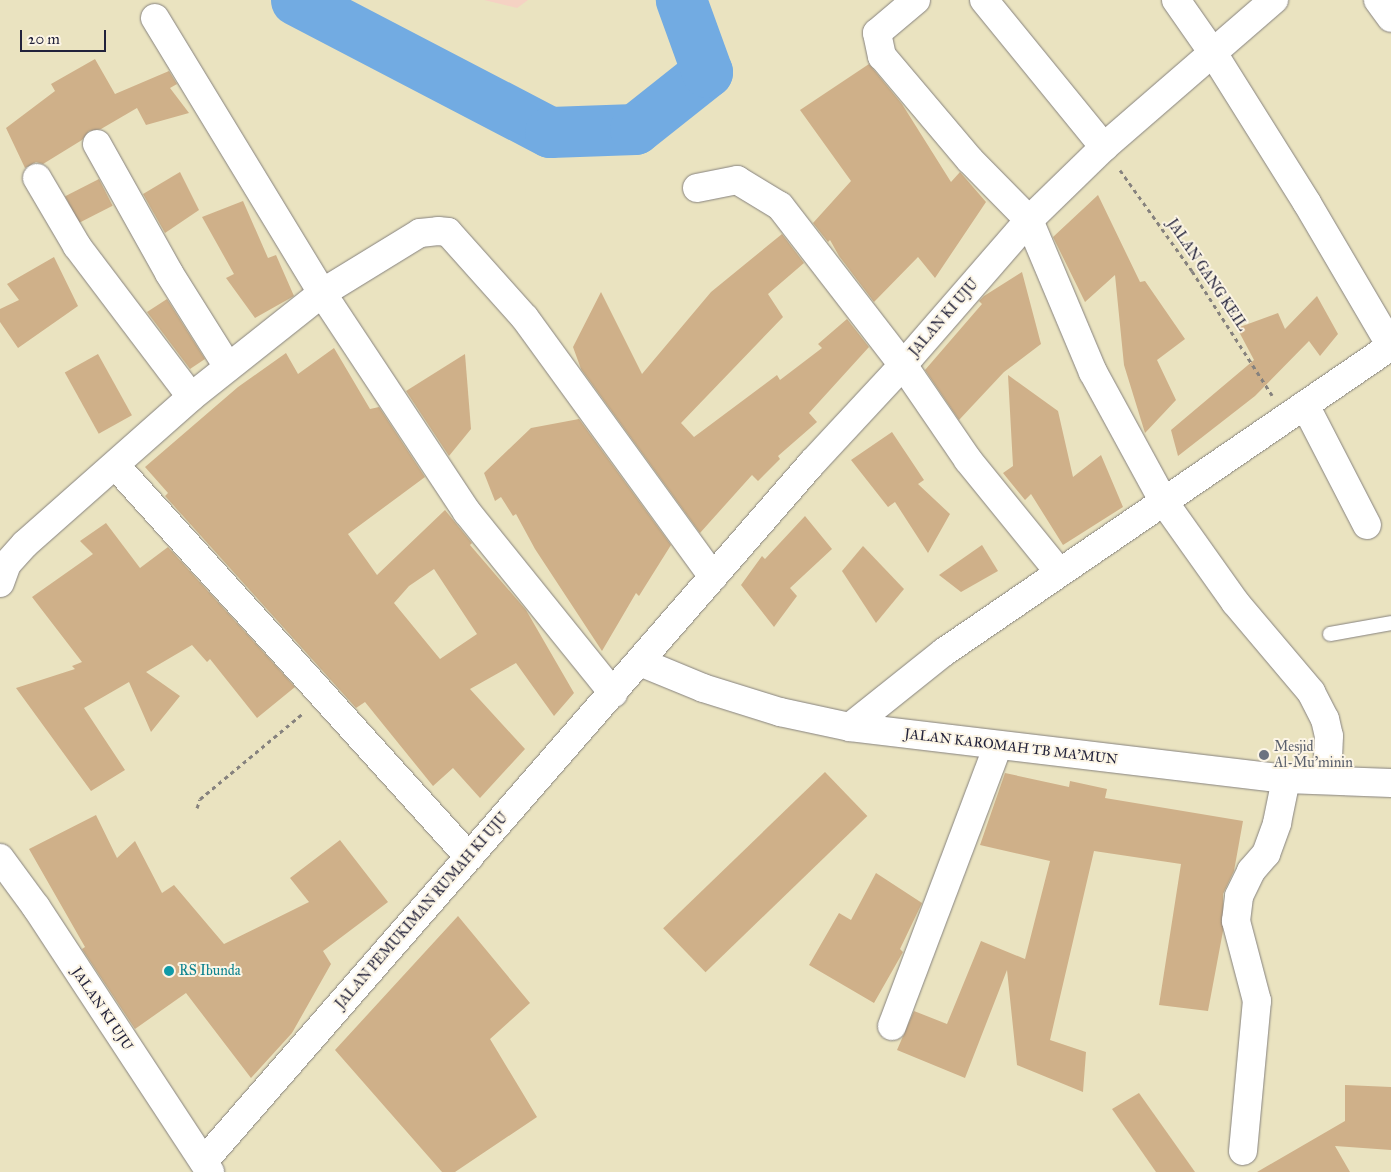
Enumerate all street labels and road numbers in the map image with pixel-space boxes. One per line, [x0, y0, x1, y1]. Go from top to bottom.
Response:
street label: JALAN GANG KEIL [1163, 216, 1251, 334]
street label: JALAN KI UJU [906, 276, 982, 360]
street label: JALAN KAROMAH TB MA'MUN [903, 726, 1119, 768]
street label: JALAN PEMUKIMAN RUMAH KI UJU [332, 810, 512, 1012]
street label: JALAN KI UJU [68, 964, 136, 1054]

